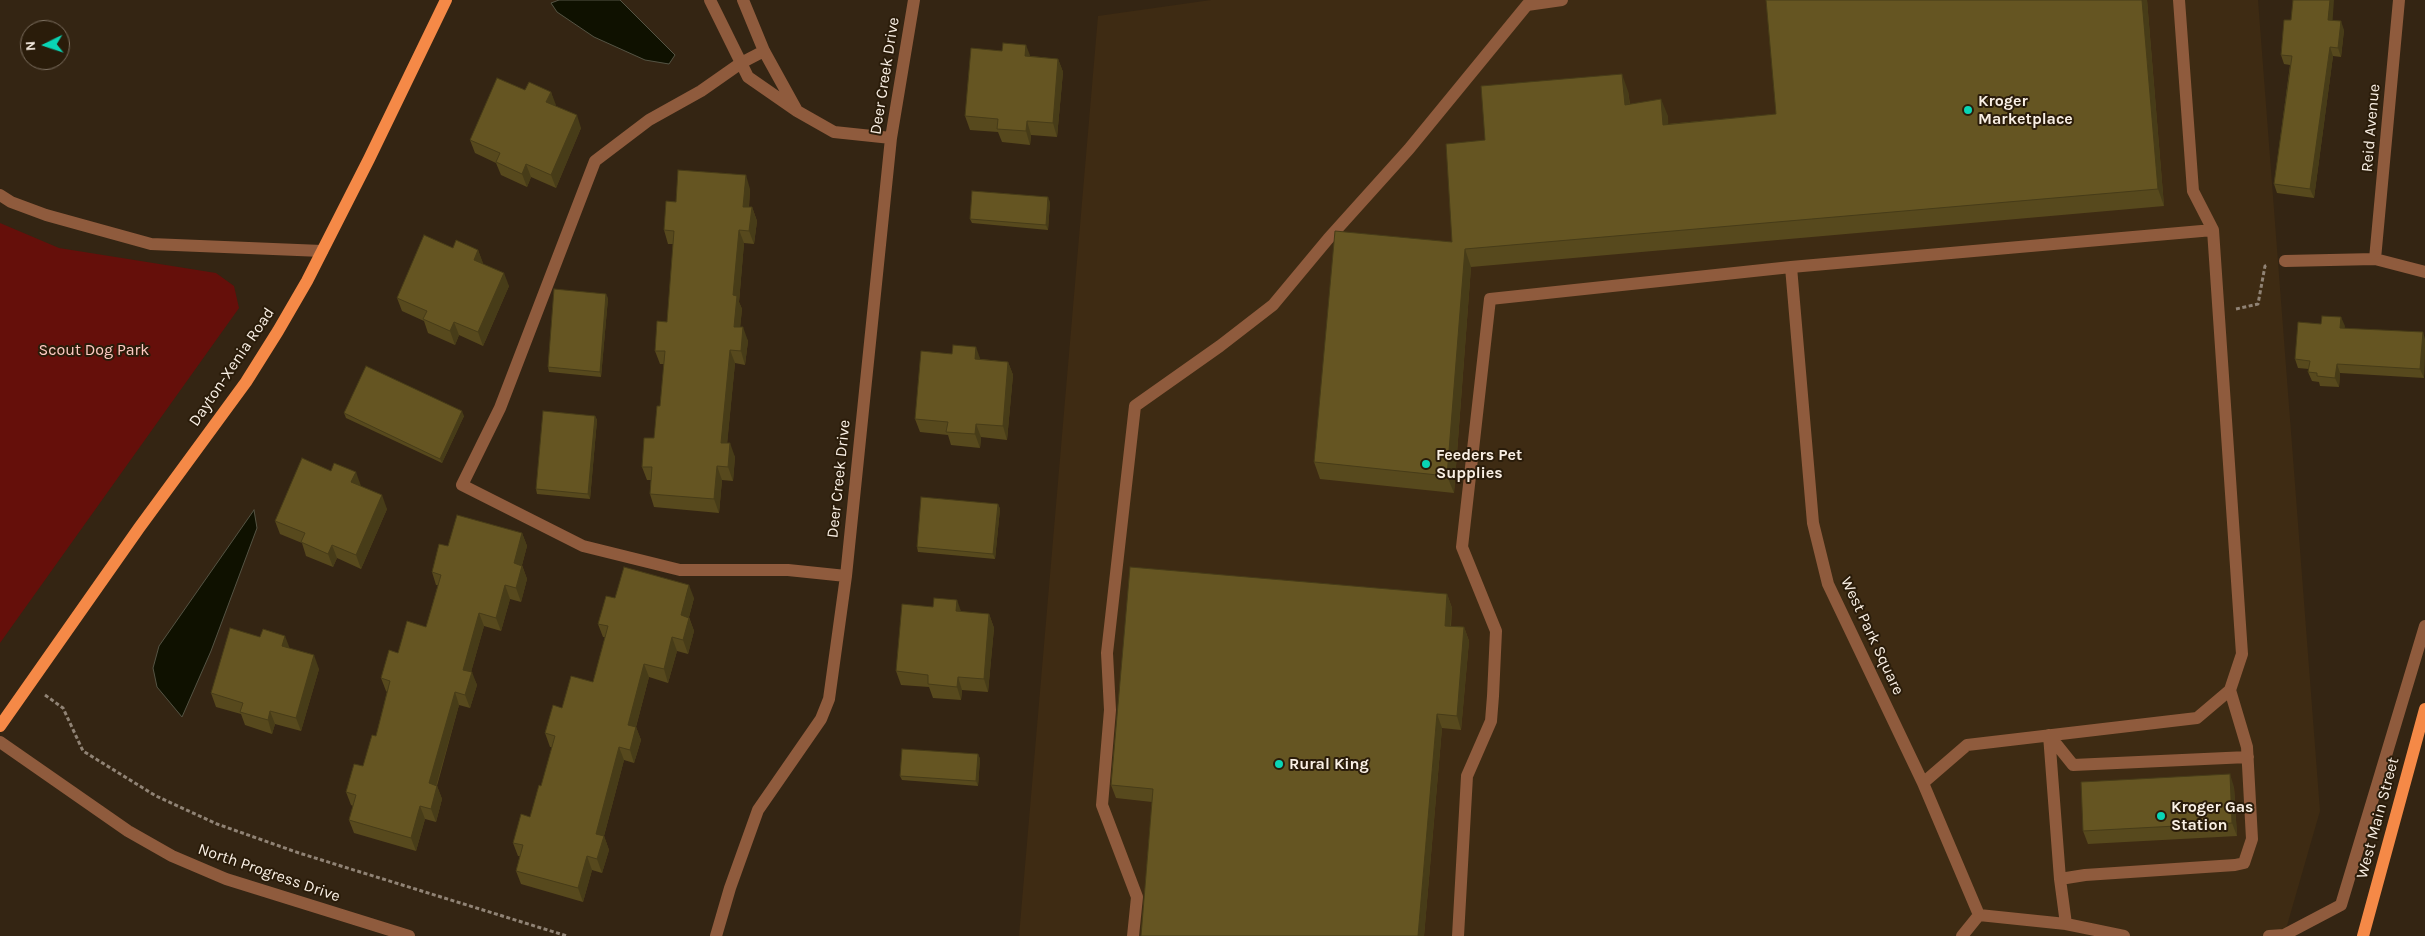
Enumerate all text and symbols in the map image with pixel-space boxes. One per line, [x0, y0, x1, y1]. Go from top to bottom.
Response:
street label: Deer Creek Drive [866, 16, 904, 136]
north arrow [20, 20, 70, 70]
text: N [22, 40, 39, 52]
street label: Reid Avenue [2358, 83, 2384, 173]
place label: Kroger Marketplace [1978, 91, 2073, 129]
marker: Kroger Marketplace [1962, 104, 1974, 116]
street label: Dayton-Xenia Road [185, 304, 279, 430]
park label: Scout Dog Park [39, 340, 149, 360]
street label: Deer Creek Drive [823, 419, 855, 539]
place label: Feeders Pet Supplies [1436, 445, 1522, 483]
marker: Feeders Pet Supplies [1420, 458, 1432, 470]
street label: West Park Square [1836, 574, 1908, 698]
place label: Rural King [1289, 754, 1369, 774]
street label: West Main Street [2353, 755, 2403, 881]
marker: Rural King [1273, 758, 1285, 770]
place label: Kroger Gas Station [2171, 797, 2254, 835]
marker: Kroger Gas Station [2155, 810, 2167, 822]
street label: North Progress Drive [195, 840, 343, 906]

